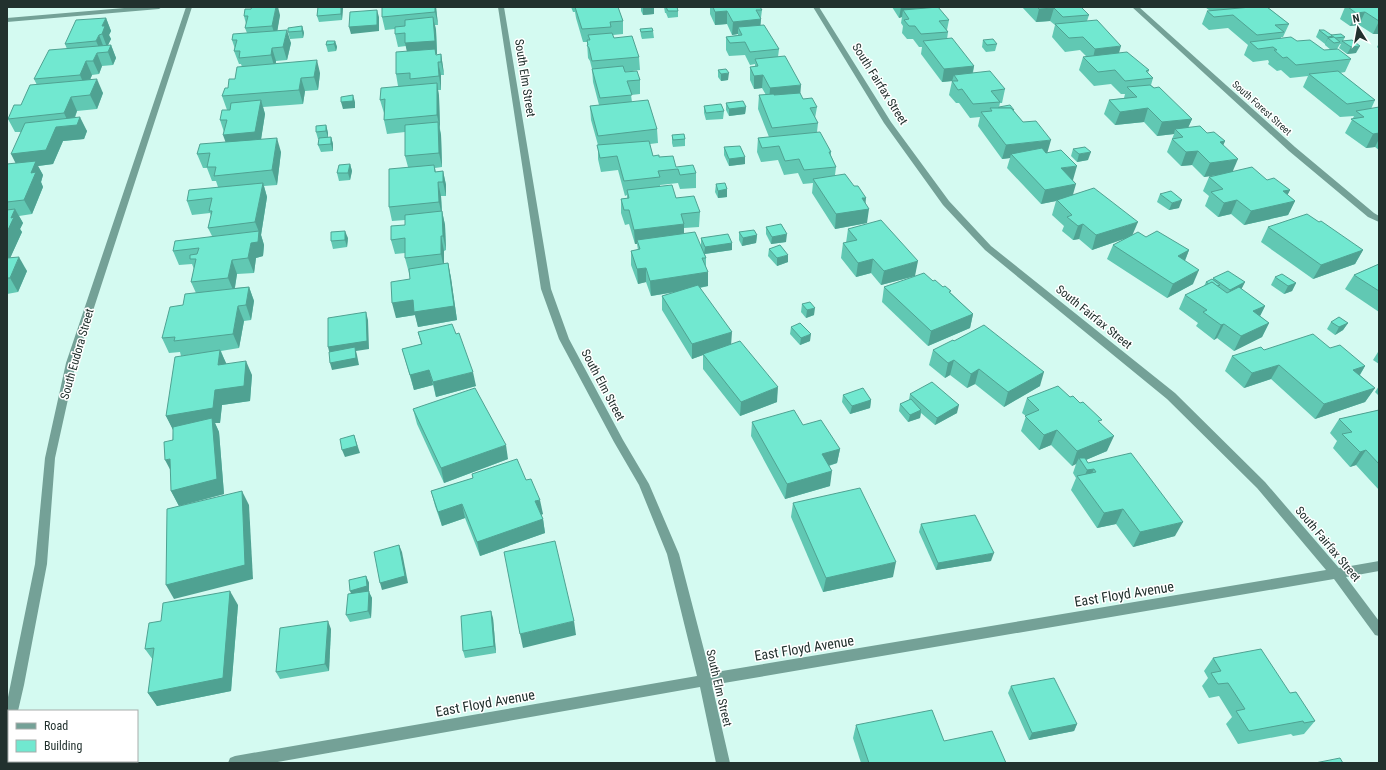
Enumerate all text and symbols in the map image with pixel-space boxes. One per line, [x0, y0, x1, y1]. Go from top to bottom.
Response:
north arrow [1338, 8, 1378, 48]
text: N [1352, 12, 1361, 26]
street label: South Elm Street [512, 38, 538, 118]
street label: South Fairfax Street [849, 41, 911, 128]
street label: South Forest Street [1230, 79, 1294, 137]
street label: South Fairfax Street [1053, 282, 1135, 352]
street label: South Eudora Street [57, 307, 97, 401]
street label: South Elm Street [578, 347, 628, 423]
street label: South Fairfax Street [1293, 504, 1364, 585]
street label: East Floyd Avenue [1073, 578, 1175, 610]
street label: East Floyd Avenue [753, 632, 855, 664]
street label: South Elm Street [703, 648, 735, 728]
street label: East Floyd Avenue [434, 686, 536, 720]
legend [8, 710, 138, 762]
text: Road [44, 719, 68, 733]
text: Building [44, 739, 82, 753]

